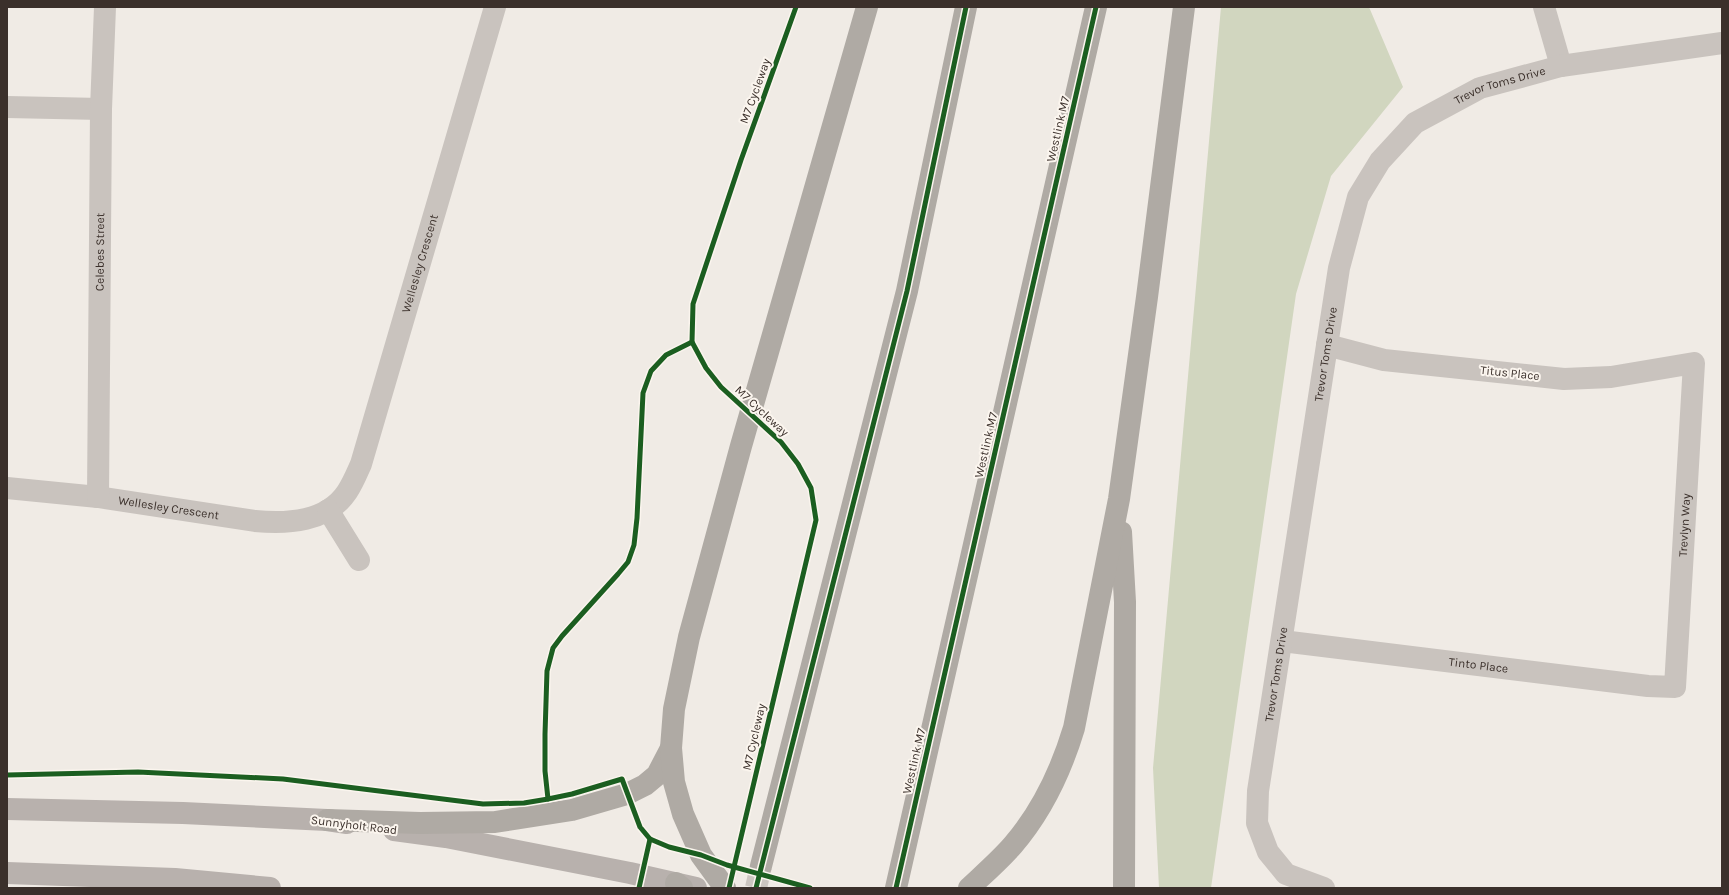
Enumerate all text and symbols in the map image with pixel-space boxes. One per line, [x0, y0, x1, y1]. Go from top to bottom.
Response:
street label: M7 Cycleway [737, 56, 773, 125]
street label: Trevor Toms Drive [1452, 64, 1547, 107]
street label: Westlink M7 [1044, 94, 1072, 163]
street label: Celebes Street [93, 212, 107, 291]
street label: Wellesley Crescent [399, 212, 441, 314]
street label: Trevor Toms Drive [1311, 306, 1340, 402]
street label: Titus Place [1480, 363, 1540, 383]
street label: M7 Cycleway [732, 383, 792, 440]
street label: Westlink M7 [972, 410, 1000, 479]
street label: Wellesley Crescent [117, 493, 221, 523]
street label: Trevlyn Way [1676, 493, 1693, 557]
street label: Trevor Toms Drive [1262, 626, 1290, 723]
street label: Tinto Place [1448, 655, 1509, 676]
street label: M7 Cycleway [740, 702, 769, 772]
street label: Westlink M7 [900, 726, 928, 795]
street label: Sunnyholt Road [310, 813, 398, 837]

